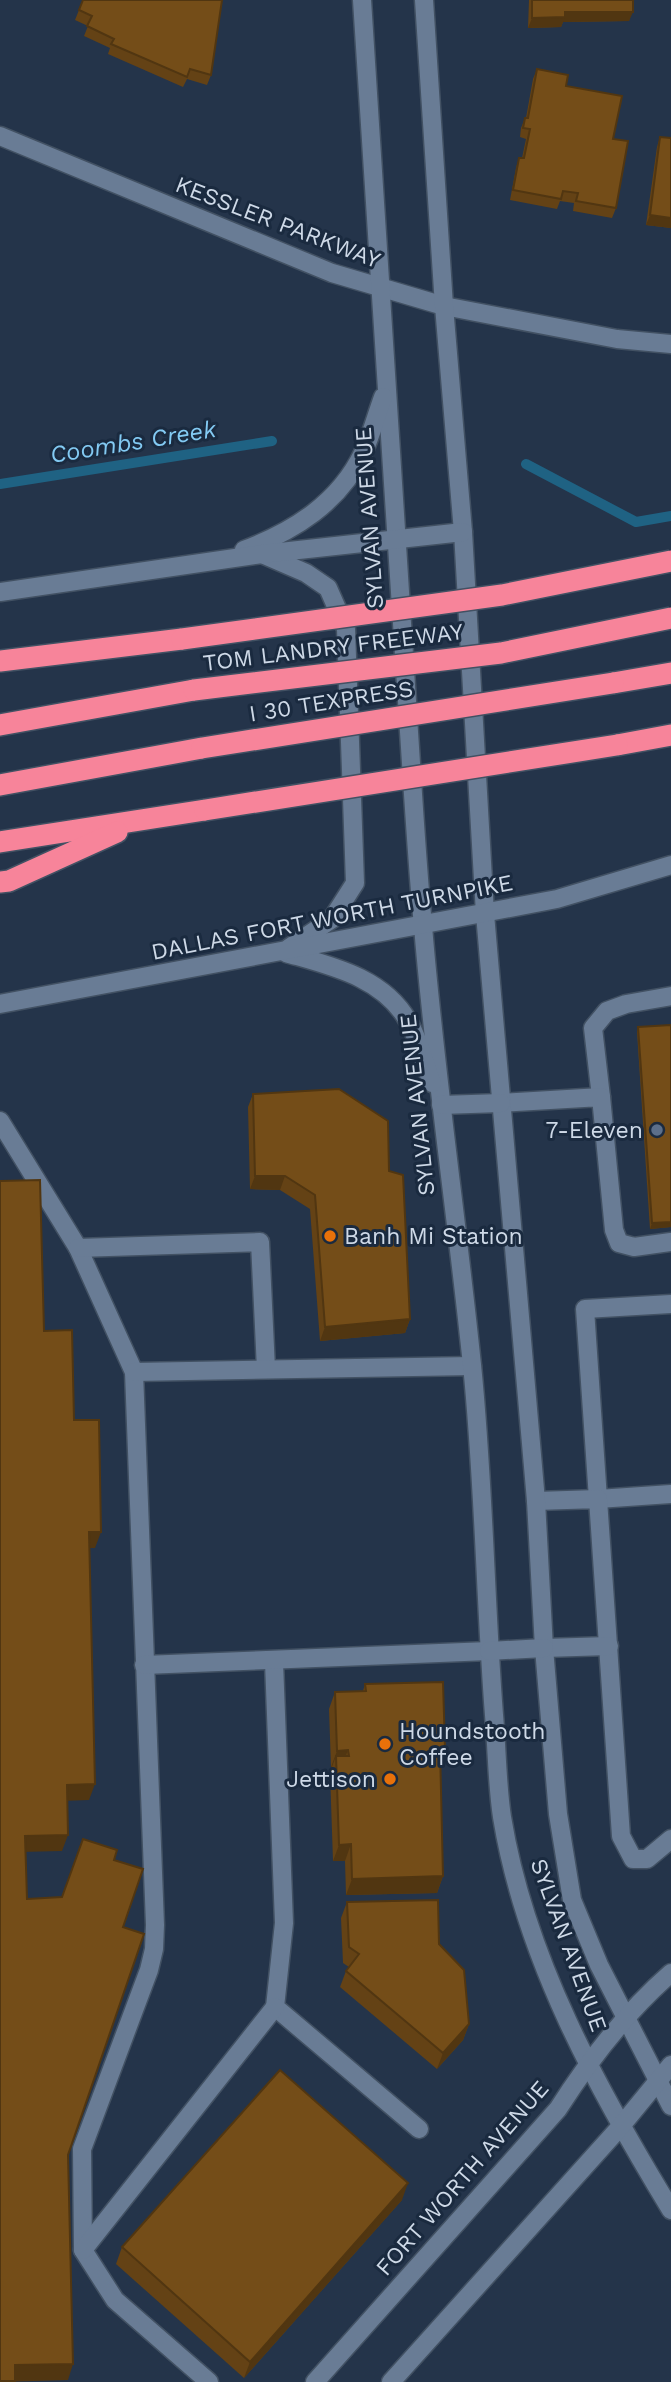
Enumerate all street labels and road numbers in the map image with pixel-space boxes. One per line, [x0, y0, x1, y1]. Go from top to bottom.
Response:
street label: KESSLER PARKWAY [172, 171, 384, 274]
street label: SYLVAN AVENUE [350, 426, 389, 610]
street label: TOM LANDRY FREEWAY [201, 618, 465, 677]
street label: I 30 TEXPRESS [247, 675, 415, 728]
street label: DALLAS FORT WORTH TURNPIKE [149, 869, 515, 966]
street label: SYLVAN AVENUE [395, 1013, 440, 1197]
street label: SYLVAN AVENUE [525, 1855, 612, 2035]
street label: FORT WORTH AVENUE [370, 2075, 554, 2281]

